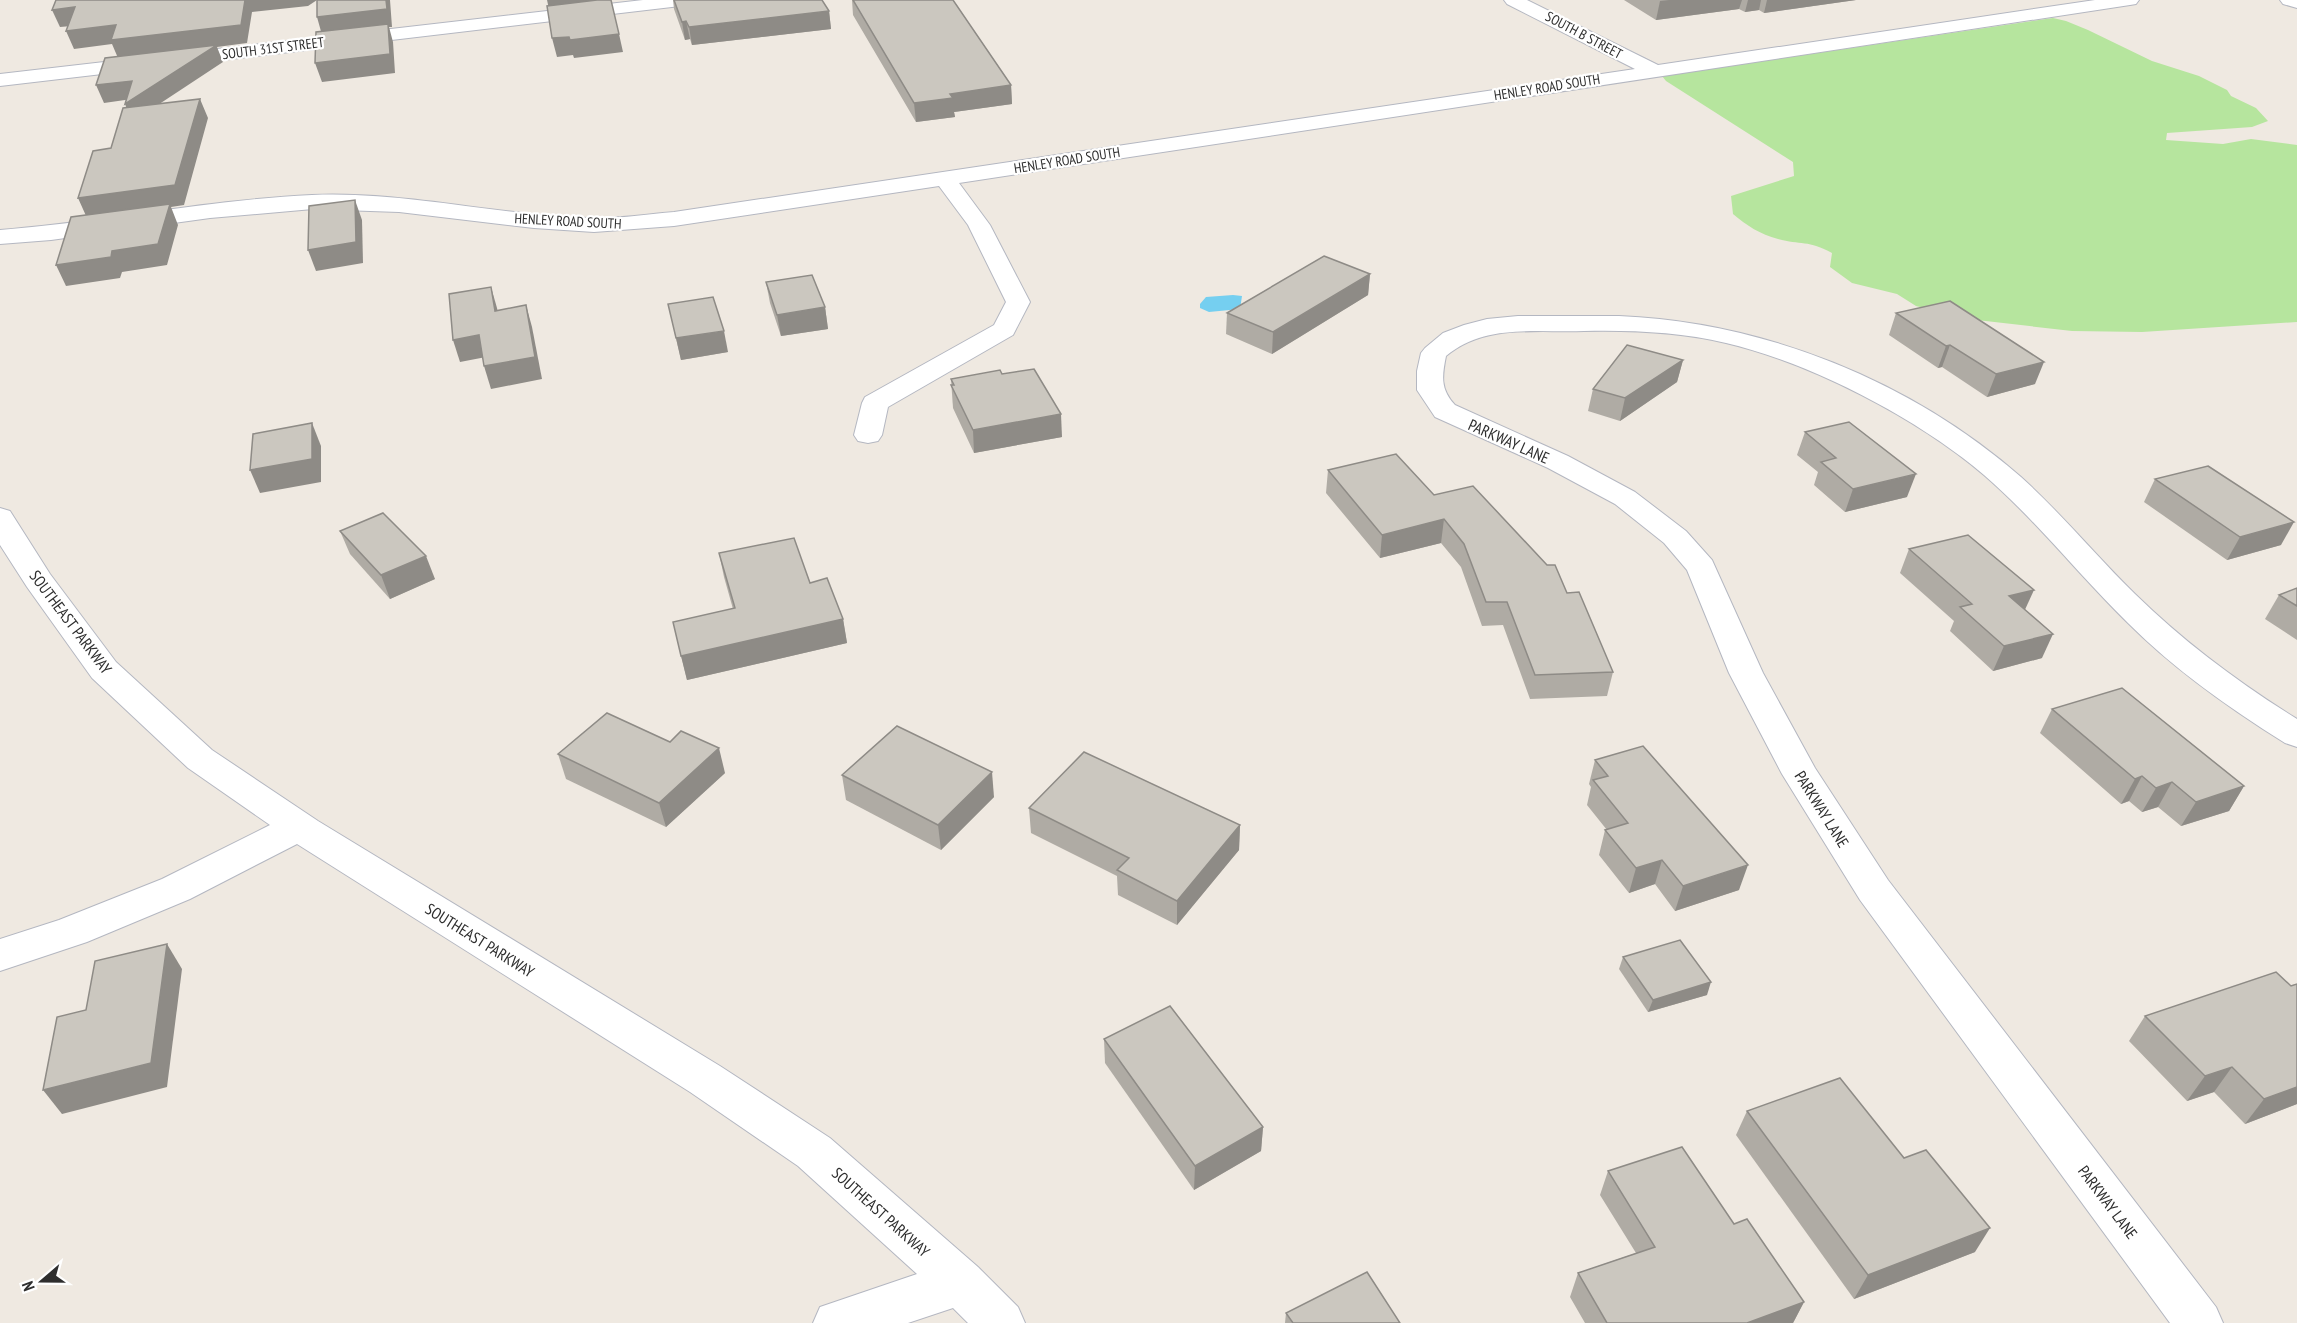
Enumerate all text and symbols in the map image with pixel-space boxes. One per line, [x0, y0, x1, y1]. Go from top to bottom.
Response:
street label: SOUTH B STREET [1542, 7, 1626, 63]
street label: SOUTH 31ST STREET [221, 33, 326, 63]
street label: HENLEY ROAD SOUTH [1493, 70, 1601, 104]
street label: HENLEY ROAD SOUTH [1013, 143, 1121, 177]
street label: HENLEY ROAD SOUTH [514, 209, 622, 233]
street label: PARKWAY LANE [1465, 414, 1553, 468]
street label: SOUTHEAST PARKWAY [26, 566, 117, 678]
street label: PARKWAY LANE [1791, 767, 1853, 851]
street label: SOUTHEAST PARKWAY [422, 898, 539, 982]
street label: PARKWAY LANE [2074, 1161, 2142, 1243]
street label: SOUTHEAST PARKWAY [828, 1163, 935, 1262]
north arrow [12, 1251, 72, 1311]
text: N [17, 1279, 39, 1294]

